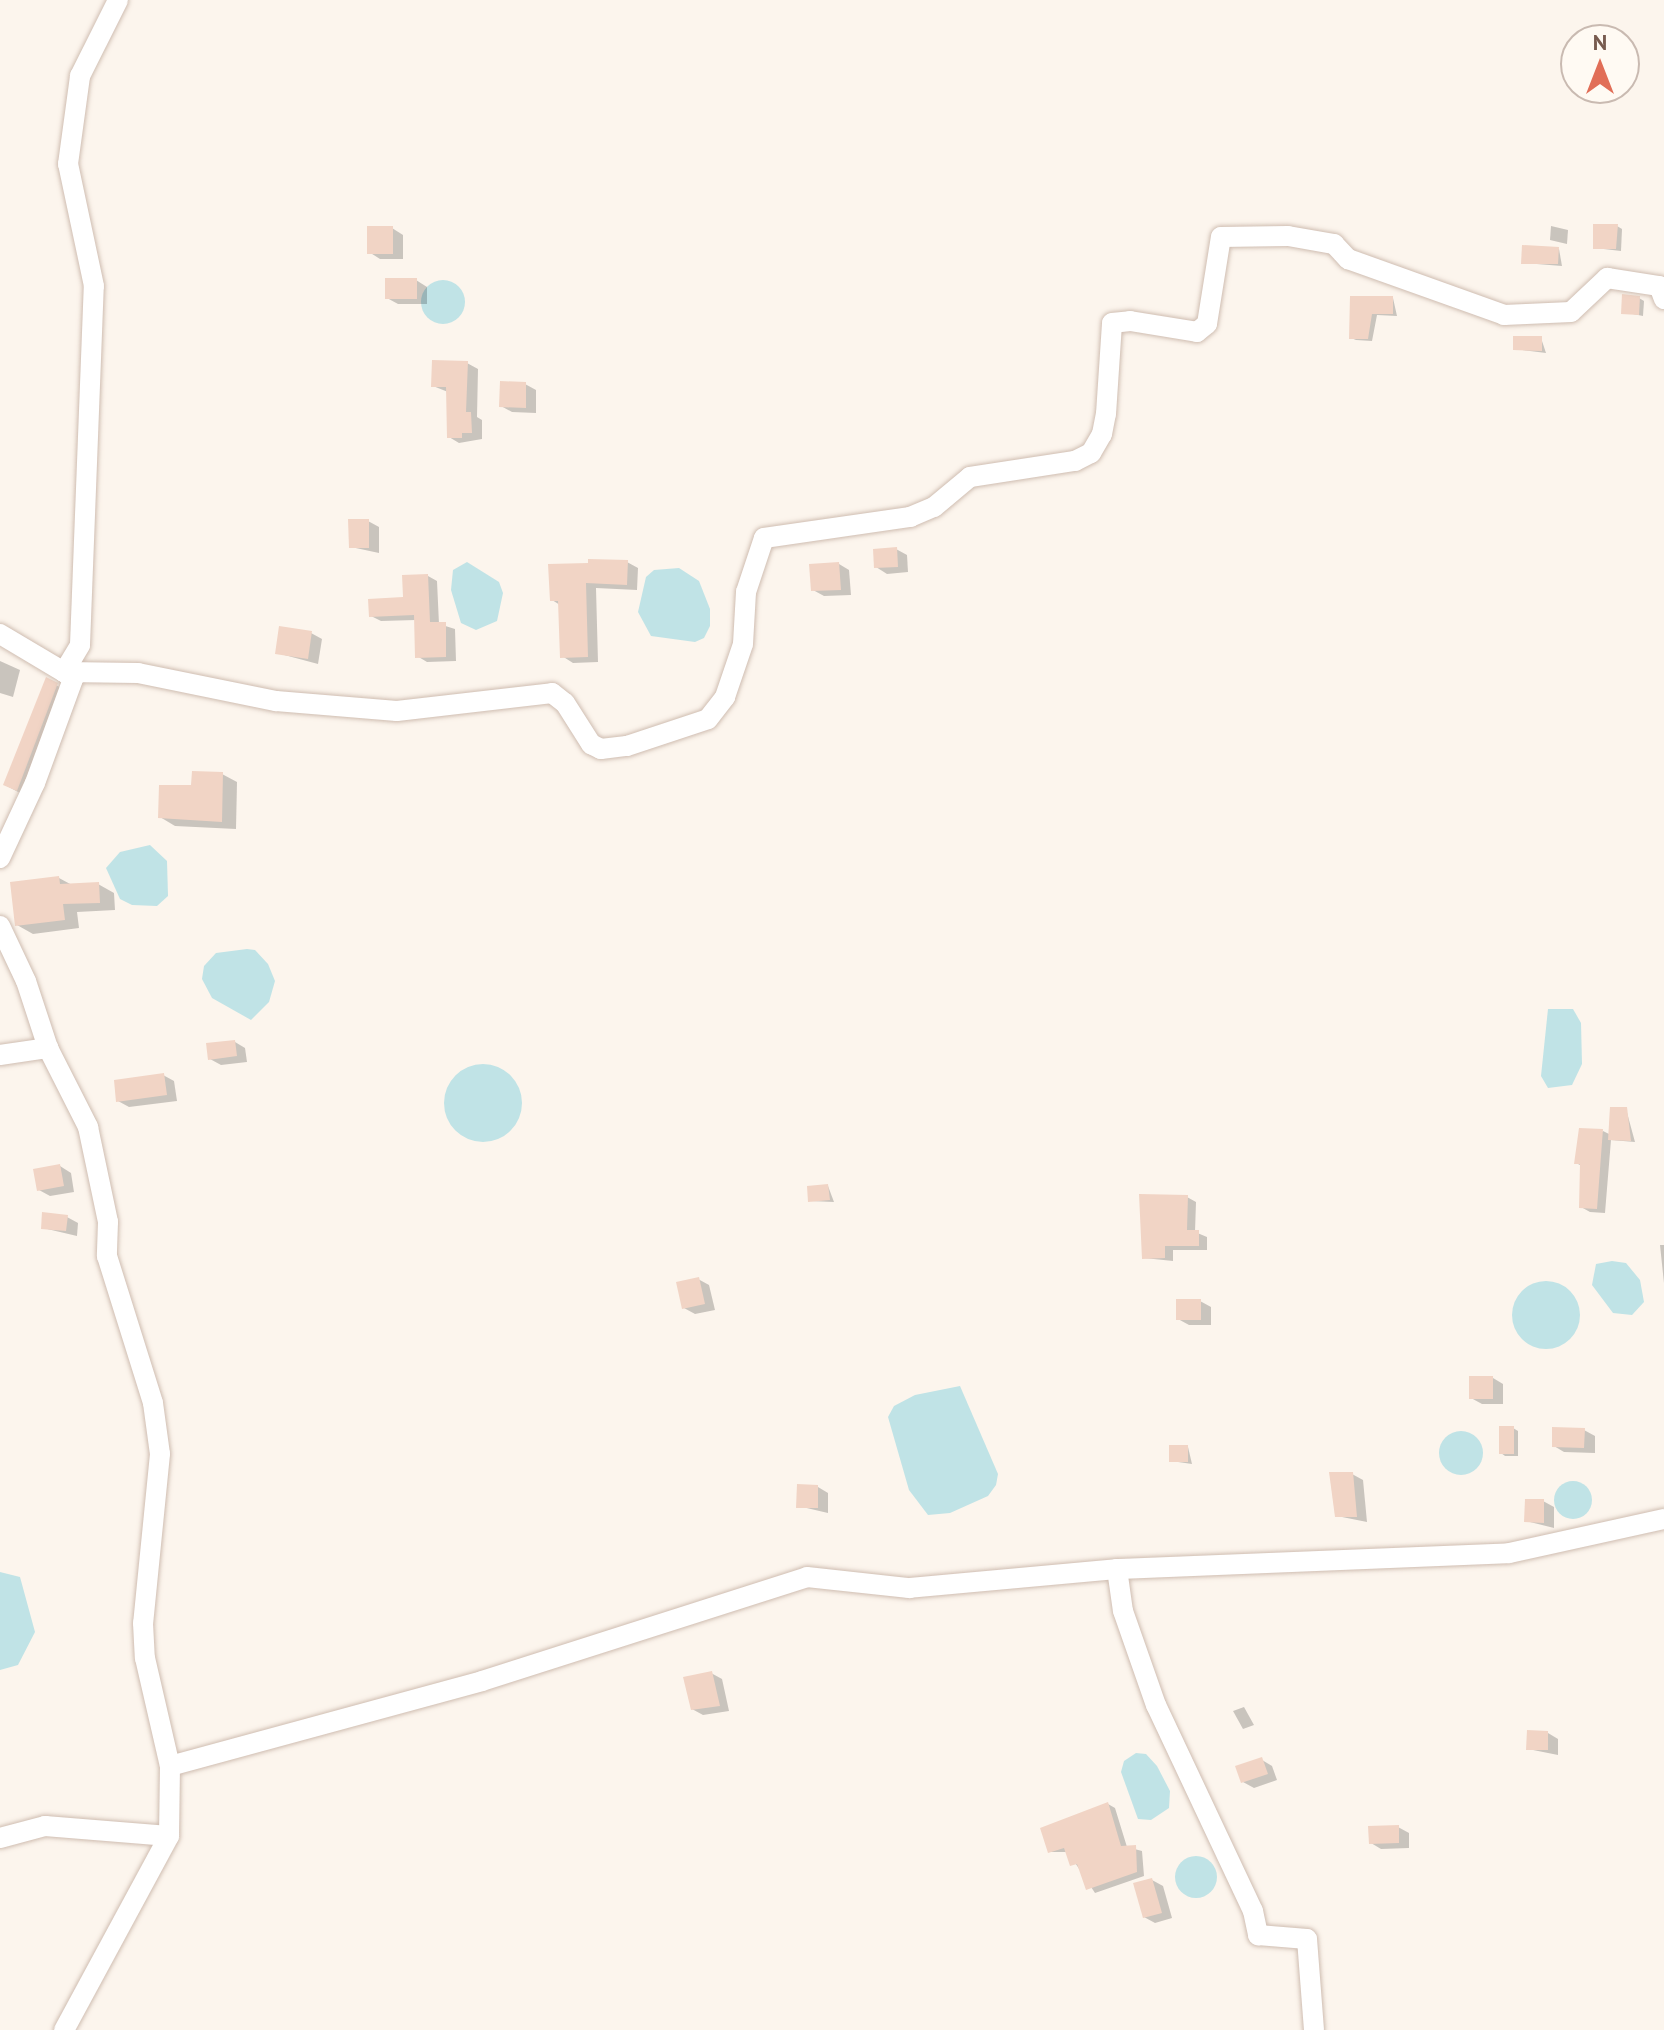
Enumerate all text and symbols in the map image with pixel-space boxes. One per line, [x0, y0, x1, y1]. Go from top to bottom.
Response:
north arrow [1560, 24, 1640, 104]
text: N [1593, 28, 1607, 56]

